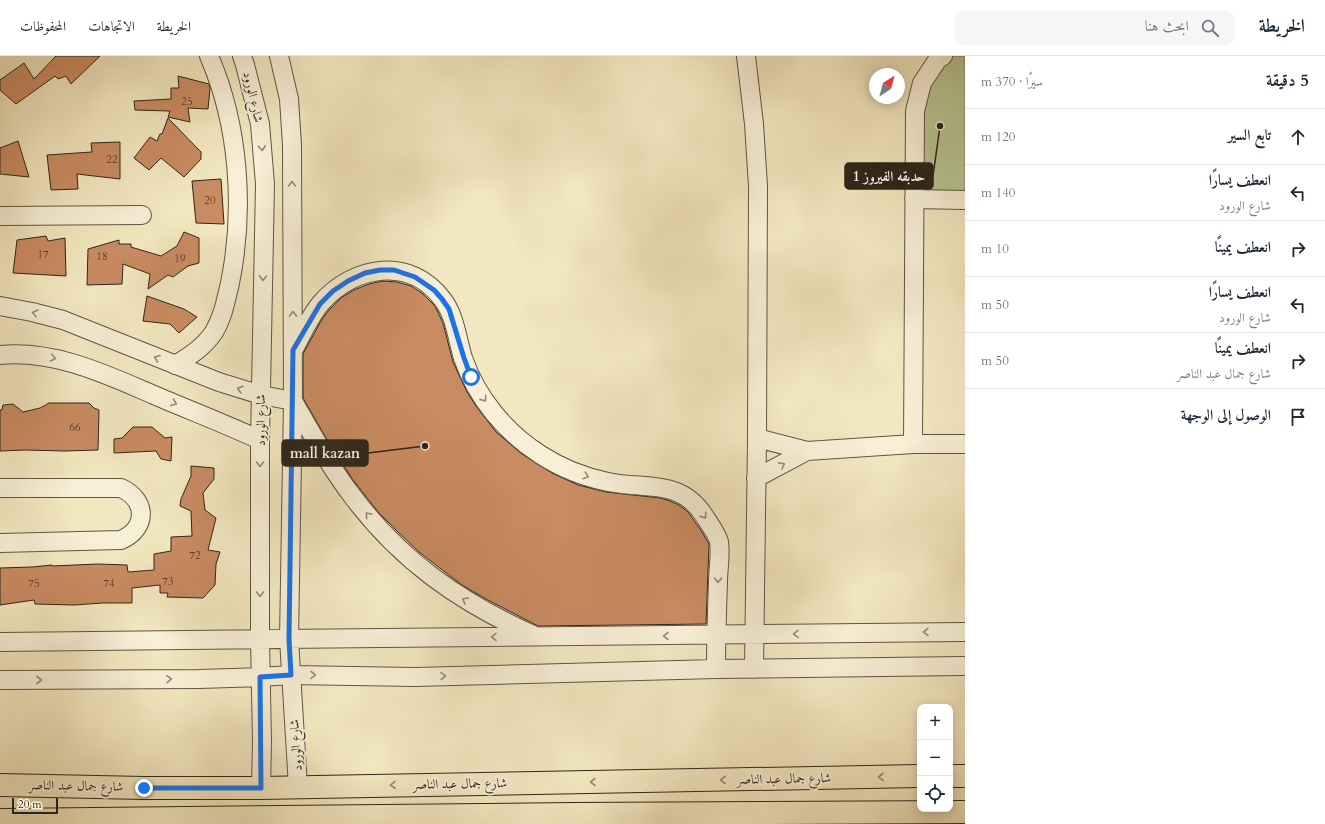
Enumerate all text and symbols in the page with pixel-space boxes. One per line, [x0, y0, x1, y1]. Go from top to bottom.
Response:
search box [955, 10, 1235, 46]
text: الخريطة [1259, 13, 1305, 39]
text: ابحث هنا [1145, 16, 1189, 36]
text: المحفوظات [20, 17, 66, 36]
text: الاتجاهات [88, 17, 135, 36]
text: الخريطة [157, 17, 191, 36]
icon: search [1199, 17, 1221, 39]
north arrow [869, 68, 905, 104]
text: 5 دقيقة [1266, 69, 1309, 92]
street label: شارع الورود [236, 70, 268, 125]
text: سيرًا · 370 m [981, 73, 1043, 91]
house number: 25 [181, 94, 193, 109]
text: تابع السير [1228, 125, 1271, 145]
icon: ahead [1287, 126, 1309, 148]
text: 120 m [981, 128, 1015, 146]
one-way arrow [257, 145, 266, 151]
house number: 22 [106, 152, 118, 167]
callout: حدبقه الفيروز 1 [845, 163, 933, 189]
text: حدبقه الفيروز 1 [853, 167, 926, 186]
text: انعطف يسارًا [1209, 170, 1271, 190]
one-way arrow [288, 181, 296, 187]
icon: left [1287, 182, 1309, 204]
text: 140 m [981, 184, 1015, 202]
house number: 20 [204, 193, 216, 208]
text: شارع الورود [1219, 197, 1271, 215]
text: انعطف يمينًا [1215, 237, 1271, 257]
icon: right [1287, 238, 1309, 260]
text: 10 m [981, 240, 1009, 258]
house number: 17 [37, 247, 49, 262]
house number: 18 [96, 249, 108, 264]
house number: 19 [174, 251, 186, 266]
one-way arrow [259, 275, 267, 281]
text: انعطف يسارًا [1209, 282, 1271, 302]
icon: left [1287, 294, 1309, 316]
text: 50 m [981, 296, 1009, 314]
one-way arrow [32, 309, 38, 317]
text: شارع الورود [1219, 309, 1271, 327]
one-way arrow [289, 311, 297, 317]
text: انعطف يمينًا [1215, 338, 1271, 358]
icon: right [1287, 350, 1309, 372]
text: 50 m [981, 352, 1009, 370]
one-way arrow [50, 353, 56, 362]
one-way arrow [153, 354, 160, 362]
text: شارع جمال عبد الناصر [1177, 365, 1271, 383]
route start [462, 368, 480, 386]
one-way arrow [237, 385, 244, 393]
street label: شارع الورود [252, 394, 272, 446]
one-way arrow [479, 395, 487, 402]
one-way arrow [170, 398, 178, 406]
text: الوصول إلى الوجهة [1181, 405, 1271, 425]
icon: arrive [1287, 406, 1309, 428]
house number: 66 [69, 420, 81, 435]
callout: mall kazan [282, 440, 368, 466]
text: mall kazan [290, 444, 360, 463]
one-way arrow [256, 461, 264, 467]
one-way arrow [777, 462, 785, 469]
one-way arrow [582, 471, 589, 480]
one-way arrow [365, 512, 372, 520]
one-way arrow [699, 512, 707, 519]
house number: 72 [189, 548, 201, 563]
house number: 73 [162, 574, 174, 589]
house number: 75 [28, 576, 40, 591]
house number: 74 [103, 576, 115, 591]
one-way arrow [714, 577, 722, 583]
one-way arrow [256, 591, 264, 597]
one-way arrow [462, 597, 469, 605]
one-way arrow [923, 628, 929, 636]
one-way arrow [793, 630, 799, 638]
one-way arrow [663, 632, 669, 640]
one-way arrow [491, 633, 497, 641]
one-way arrow [310, 671, 316, 679]
one-way arrow [440, 672, 446, 680]
one-way arrow [166, 675, 172, 683]
one-way arrow [36, 676, 42, 684]
map controls [917, 704, 953, 812]
button: + [917, 704, 953, 740]
street label: شارع الورود [285, 718, 309, 772]
button: − [917, 740, 953, 776]
street label: شارع جمال عبد الناصر [735, 769, 831, 791]
one-way arrow [878, 773, 884, 781]
street label: شارع جمال عبد الناصر [411, 774, 507, 796]
street label: شارع جمال عبد الناصر [27, 776, 123, 798]
one-way arrow [720, 776, 726, 784]
button: locate [917, 776, 953, 812]
one-way arrow [590, 778, 596, 786]
route end [135, 779, 153, 797]
one-way arrow [390, 781, 396, 790]
scale bar [12, 796, 58, 815]
text: 20 m [18, 797, 42, 812]

